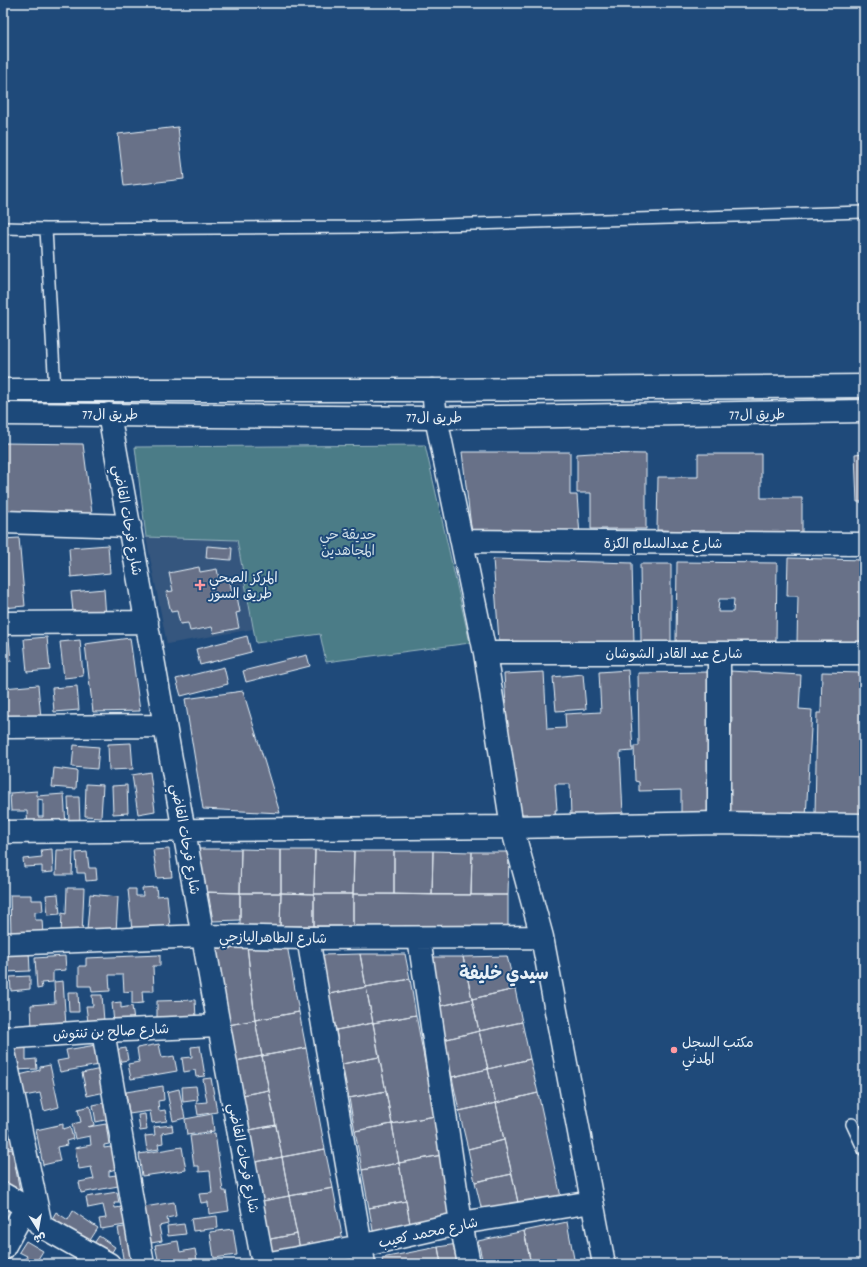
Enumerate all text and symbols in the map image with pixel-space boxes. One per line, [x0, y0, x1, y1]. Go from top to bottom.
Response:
street label: طريق ال77 [82, 406, 138, 426]
street label: طريق ال77 [729, 406, 785, 426]
street label: طريق ال77 [406, 409, 462, 429]
street label: شارع فرحات القاضي [105, 463, 146, 577]
park label: حديقة حي المجاهدين [320, 526, 376, 562]
street label: شارع عبدالسلام الكزة [604, 535, 722, 555]
place label: المركز الصحي طريق السور [208, 569, 278, 605]
marker: المركز الصحي طريق السور [194, 579, 206, 591]
street label: شارع عبد القادر الشوشان [605, 645, 743, 665]
street label: شارع فرحات القاضي [163, 782, 204, 896]
street label: شارع الطاهراليازجي [219, 928, 327, 951]
district label: سيدي خليفة [459, 963, 549, 988]
street label: شارع صالح بن تنتوش [52, 1020, 170, 1046]
place label: مكتب السجل المدني [682, 1034, 754, 1071]
marker: مكتب السجل المدني [669, 1045, 679, 1055]
street label: شارع فرحات القاضي [221, 1101, 263, 1215]
north arrow [18, 1209, 58, 1249]
street label: شارع محمد كعيب [377, 1214, 480, 1254]
text: ش [32, 1228, 47, 1246]

